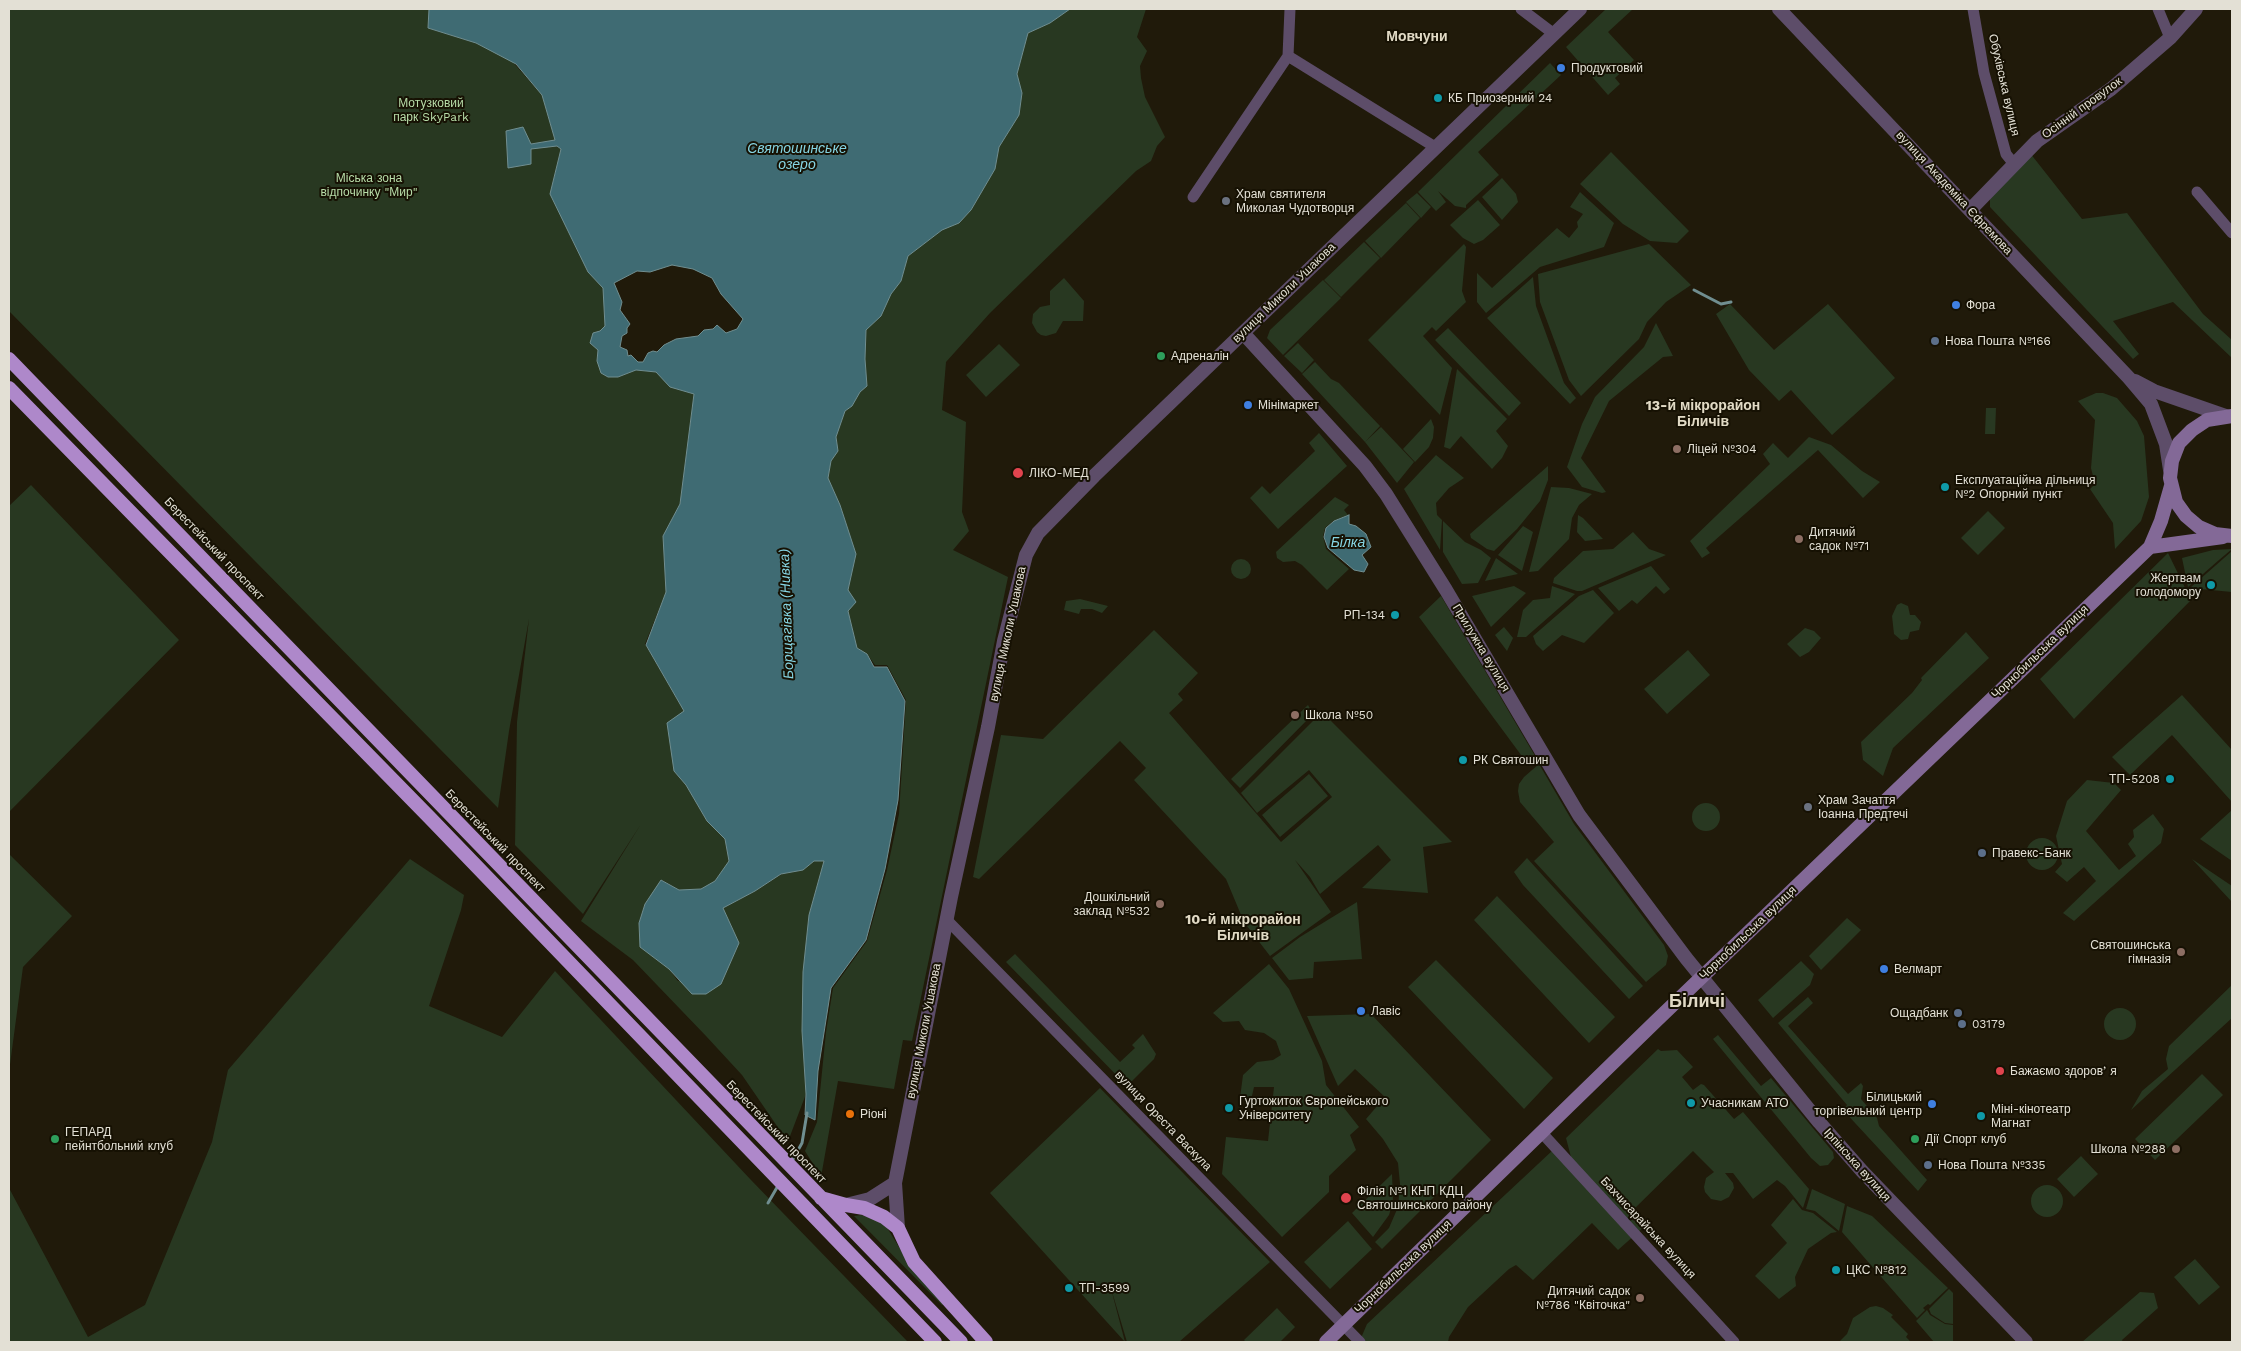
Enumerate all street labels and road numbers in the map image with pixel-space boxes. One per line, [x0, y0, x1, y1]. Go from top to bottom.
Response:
street label: Обухівська вулиця [1985, 33, 2023, 137]
street label: Осінній провулок [2039, 74, 2125, 142]
street label: вулиця Академіка Єфремова [1893, 128, 2015, 258]
street label: вулиця Миколи Ушакова [1229, 240, 1339, 346]
street label: Берестейський проспект [161, 495, 267, 603]
street label: вулиця Миколи Ушакова [987, 565, 1029, 703]
street label: Прилужна вулиця [1449, 602, 1513, 694]
street label: Чорнобильська вулиця [1989, 602, 2091, 702]
street label: Берестейський проспект [442, 787, 548, 895]
street label: Чорнобильська вулиця [1697, 883, 1799, 983]
street label: вулиця Миколи Ушакова [904, 962, 944, 1100]
street label: вулиця Ореста Васкула [1112, 1068, 1214, 1174]
street label: Берестейський проспект [723, 1078, 829, 1186]
street label: Ірпінська вулиця [1820, 1126, 1894, 1204]
street label: Бахчисарайська вулиця [1597, 1174, 1699, 1282]
street label: Чорнобильська вулиця [1352, 1217, 1454, 1317]

